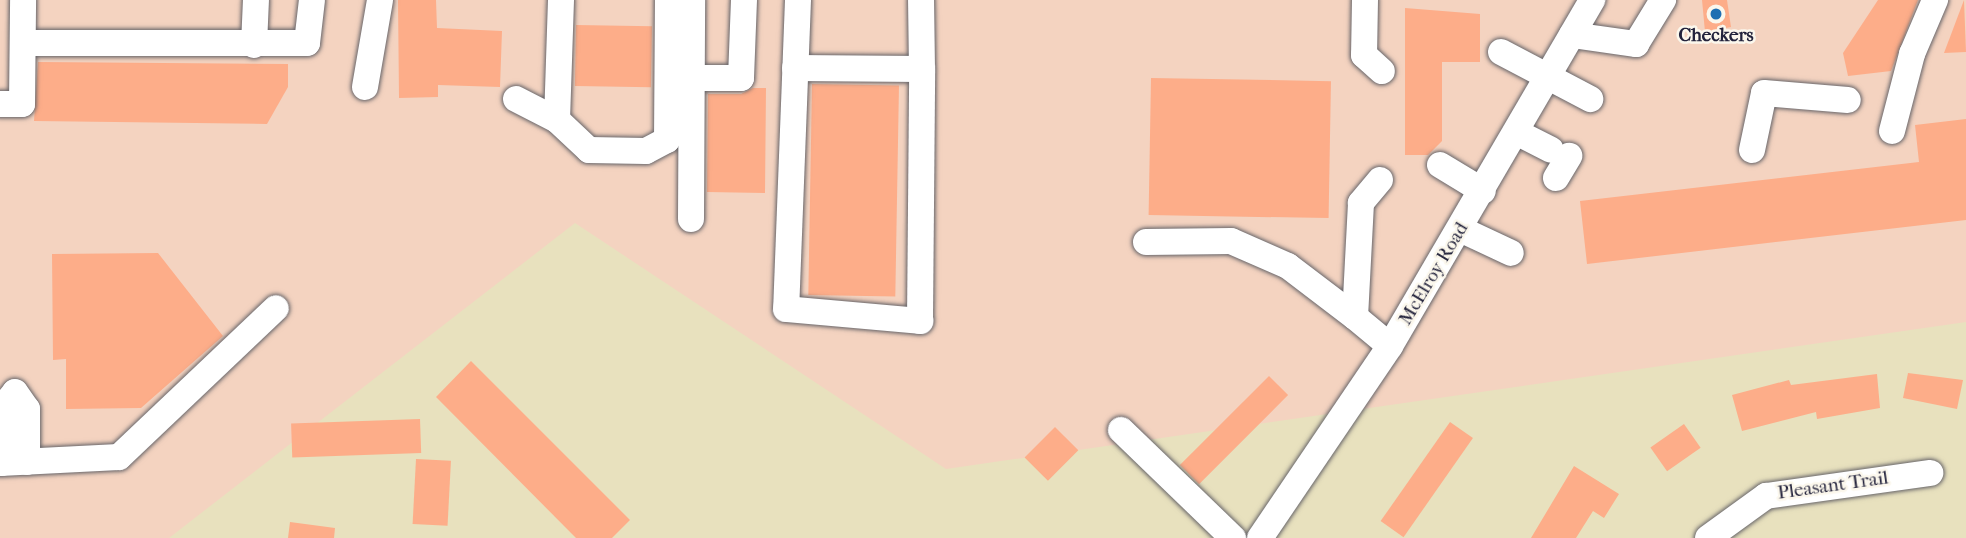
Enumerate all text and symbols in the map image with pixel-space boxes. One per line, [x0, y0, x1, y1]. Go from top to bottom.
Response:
marker: Checkers [1708, 6, 1724, 22]
place label: Checkers [1678, 25, 1754, 47]
street label: McElroy Road [1394, 218, 1474, 330]
street label: Pleasant Trail [1776, 467, 1890, 505]

